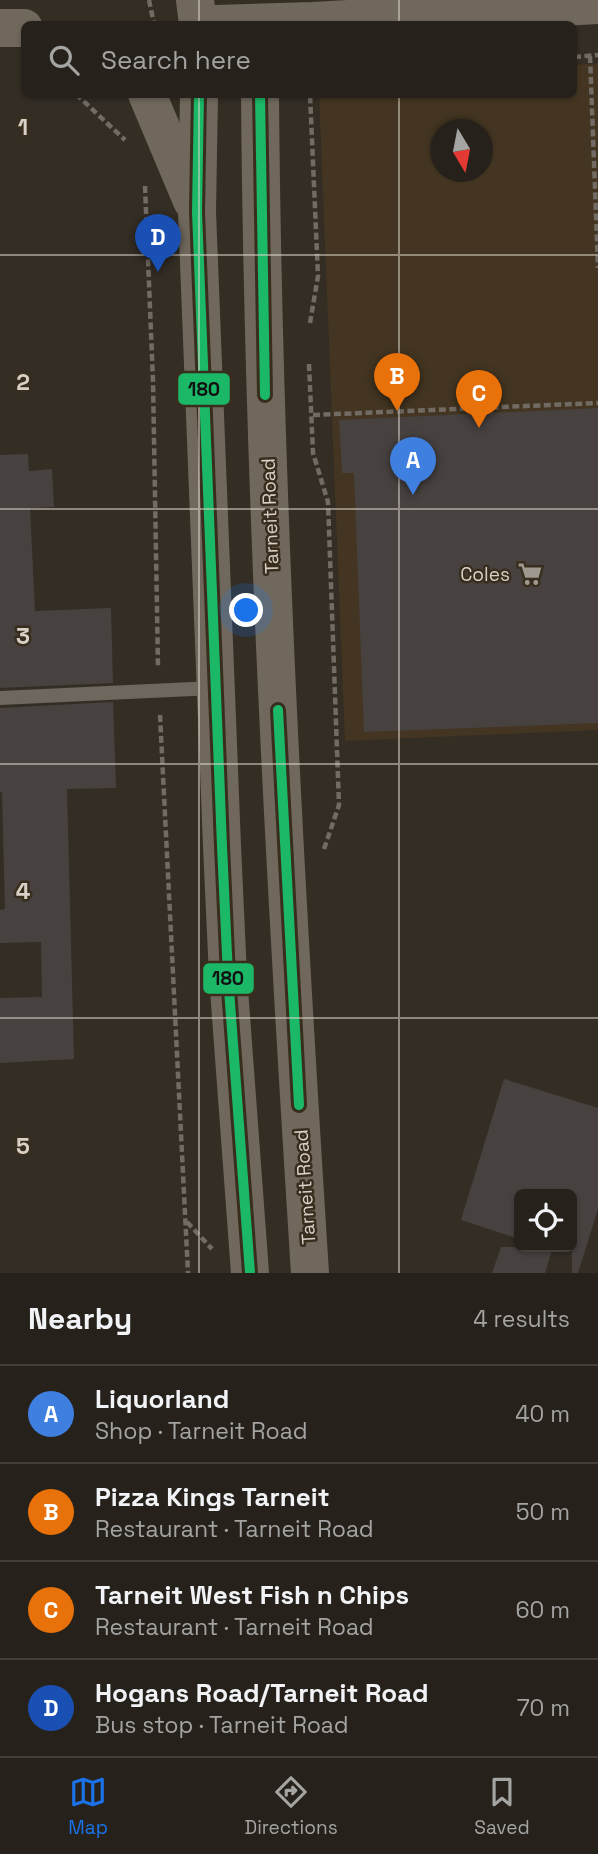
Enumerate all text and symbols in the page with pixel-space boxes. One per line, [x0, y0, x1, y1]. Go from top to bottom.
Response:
search box [21, 21, 577, 98]
icon: search [45, 41, 83, 79]
text: Search here [101, 43, 251, 77]
text: 1 [18, 112, 28, 142]
north arrow [430, 119, 493, 182]
pin: D [135, 214, 181, 272]
pin: B [374, 353, 420, 411]
text: 2 [16, 367, 30, 397]
pin: C [456, 370, 502, 428]
line badge: 180 [177, 372, 231, 406]
text: 180 [188, 377, 220, 402]
pin: A [390, 437, 436, 495]
street label: Tarneit Road [255, 458, 285, 574]
supermarket icon: Coles [516, 560, 544, 588]
place label: Coles [460, 562, 510, 587]
your location [229, 593, 263, 627]
text: 3 [16, 621, 30, 651]
text: 4 [16, 876, 31, 906]
line badge: 180 [202, 962, 255, 995]
text: 180 [212, 966, 244, 991]
street label: Tarneit Road [289, 1129, 321, 1245]
text: 5 [16, 1131, 30, 1161]
map controls [514, 1189, 577, 1252]
button: locate [514, 1189, 577, 1252]
text: Nearby [28, 1299, 132, 1338]
text: 4 results [473, 1304, 570, 1334]
text: Liquorland [95, 1382, 229, 1416]
text: A [44, 1399, 58, 1429]
text: 40 m [515, 1399, 570, 1429]
text: Shop · Tarneit Road [95, 1416, 307, 1446]
text: Pizza Kings Tarneit [95, 1480, 330, 1514]
text: B [43, 1497, 59, 1527]
text: 50 m [516, 1497, 570, 1527]
text: Restaurant · Tarneit Road [95, 1514, 374, 1544]
text: Tarneit West Fish n Chips [95, 1578, 409, 1612]
text: C [44, 1595, 58, 1625]
text: 60 m [515, 1595, 570, 1625]
text: Restaurant · Tarneit Road [95, 1612, 374, 1642]
text: Hogans Road/Tarneit Road [95, 1676, 429, 1710]
text: D [43, 1693, 59, 1723]
text: 70 m [517, 1693, 570, 1723]
text: Bus stop · Tarneit Road [95, 1710, 349, 1740]
tab: Map [68, 1773, 108, 1840]
tab: Directions [245, 1773, 338, 1840]
tab: Saved [474, 1773, 530, 1840]

